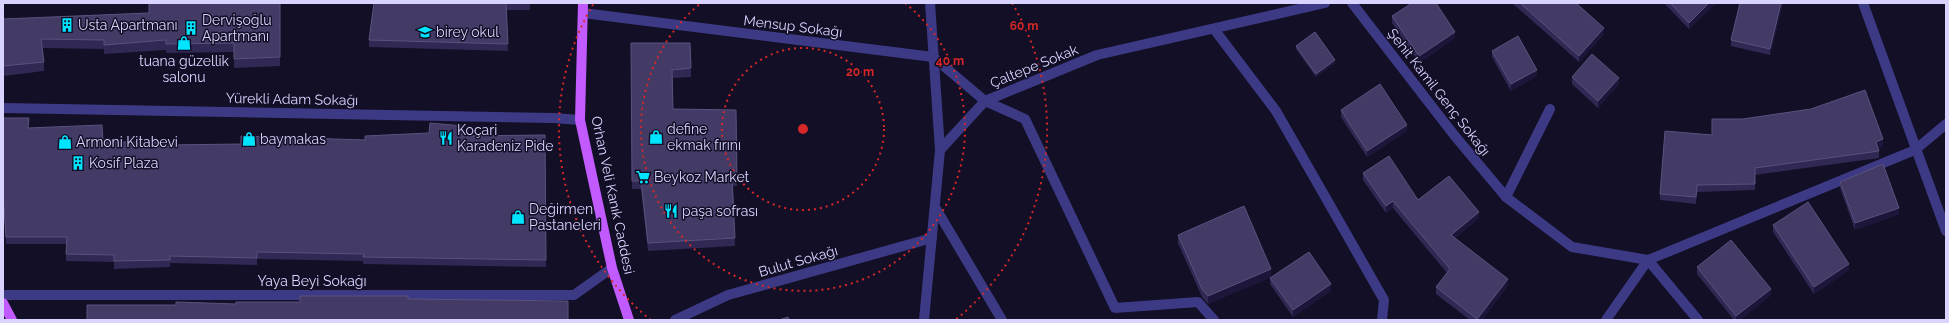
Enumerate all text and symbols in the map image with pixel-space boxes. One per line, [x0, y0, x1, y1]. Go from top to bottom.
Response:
place label: Dervişoğlu Apartmanı [202, 12, 272, 44]
street label: Mensup Sokağı [743, 12, 843, 40]
building icon: Usta Apartmanı [59, 17, 75, 33]
place label: Usta Apartmanı [78, 17, 178, 33]
text: 60 m [1010, 19, 1038, 33]
building icon: Dervişoğlu Apartmanı [183, 20, 199, 36]
school or university icon: birey okul [417, 24, 433, 40]
place label: birey okul [436, 24, 499, 40]
street label: Şehit Kamil Genç Sokağı [1384, 25, 1494, 159]
shop icon: tuana güzellik salonu [176, 35, 192, 51]
street label: Çaltepe Sokak [988, 41, 1081, 91]
place label: tuana güzellik salonu [139, 53, 230, 85]
text: 40 m [936, 54, 964, 68]
text: 20 m [846, 65, 874, 79]
street label: Yürekli Adam Sokağı [226, 90, 358, 108]
street label: Orhan Veli Kanık Caddesi [588, 115, 638, 275]
place label: define ekmak fırını [667, 121, 741, 153]
place label: Koçari Karadeniz Pide [457, 122, 553, 154]
centre of rings [796, 122, 810, 136]
shop icon: define ekmak fırını [648, 129, 664, 145]
restaurant icon: Koçari Karadeniz Pide [438, 130, 454, 146]
shop icon: baymakas [241, 131, 257, 147]
place label: baymakas [260, 131, 326, 147]
shop icon: Armoni Kitabevi [57, 134, 73, 150]
place label: Armoni Kitabevi [76, 134, 178, 150]
building icon: Kosif Plaza [70, 155, 86, 171]
place label: Kosif Plaza [89, 155, 158, 171]
supermarket icon: Beykoz Market [635, 169, 651, 185]
place label: Beykoz Market [654, 169, 750, 185]
place label: Değirmen Pastaneleri [529, 201, 601, 233]
restaurant icon: paşa sofrası [663, 203, 679, 219]
place label: paşa sofrası [682, 203, 758, 219]
shop icon: Değirmen Pastaneleri [510, 209, 526, 225]
street label: Bulut Sokağı [757, 242, 839, 280]
street label: Yaya Beyi Sokağı [258, 273, 366, 289]

